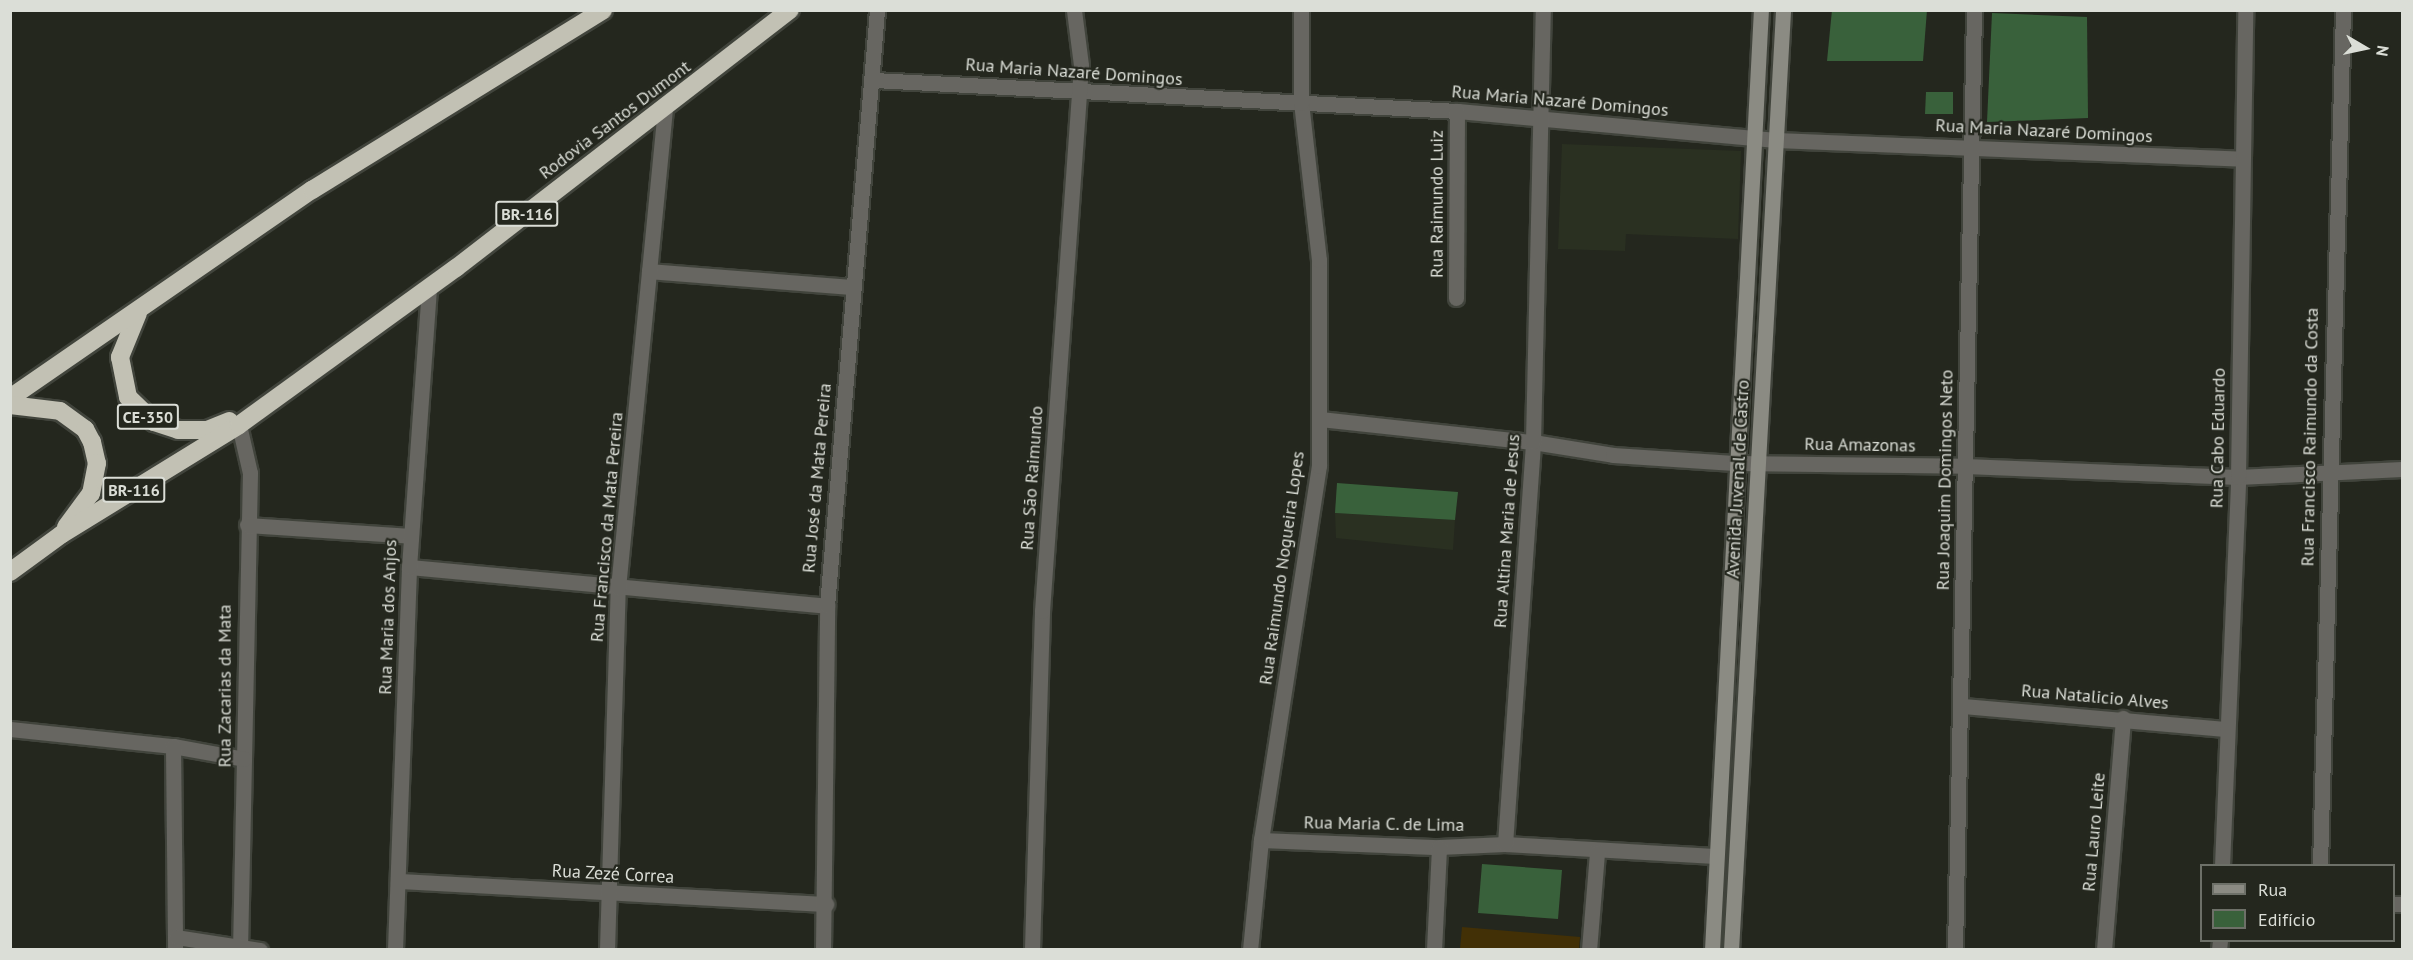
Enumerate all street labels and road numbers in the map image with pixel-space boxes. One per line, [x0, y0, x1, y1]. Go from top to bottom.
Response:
street label: Rua Maria Nazaré Domingos [965, 54, 1183, 90]
street label: Rodovia Santos Dumont [535, 56, 695, 184]
street label: Rua Maria Nazaré Domingos [1451, 81, 1669, 121]
street label: Rua Maria Nazaré Domingos [1935, 115, 2153, 147]
street label: Rua Raimundo Luiz [1426, 130, 1448, 278]
road number: BR-116 [494, 201, 560, 227]
street label: Rua Francisco Raimundo da Costa [2297, 307, 2323, 567]
street label: Rua Cabo Eduardo [2206, 368, 2230, 508]
street label: Rua Joaquim Domingos Neto [1932, 370, 1958, 590]
street label: Avenida Juvenal de Castro [1722, 379, 1754, 579]
street label: Rua José da Mata Pereira [798, 382, 836, 574]
road number: CE-350 [116, 404, 180, 430]
street label: Rua São Raimundo [1016, 405, 1048, 551]
street label: Rua Francisco da Mata Pereira [586, 411, 628, 643]
street label: Rua Altina Maria de Jesus [1489, 433, 1525, 629]
street label: Rua Amazonas [1804, 433, 1916, 457]
street label: Rua Raimundo Nogueira Lopes [1255, 450, 1309, 686]
road number: BR-116 [101, 477, 167, 503]
street label: Rua Maria dos Anjos [374, 539, 402, 695]
street label: Rua Zacarias da Mata [214, 604, 236, 768]
street label: Rua Natalicio Alves [2020, 680, 2170, 714]
street label: Rua Lauro Leite [2078, 772, 2110, 892]
street label: Rua Maria C. de Lima [1303, 812, 1465, 836]
street label: Rua Zezé Correa [551, 860, 675, 888]

